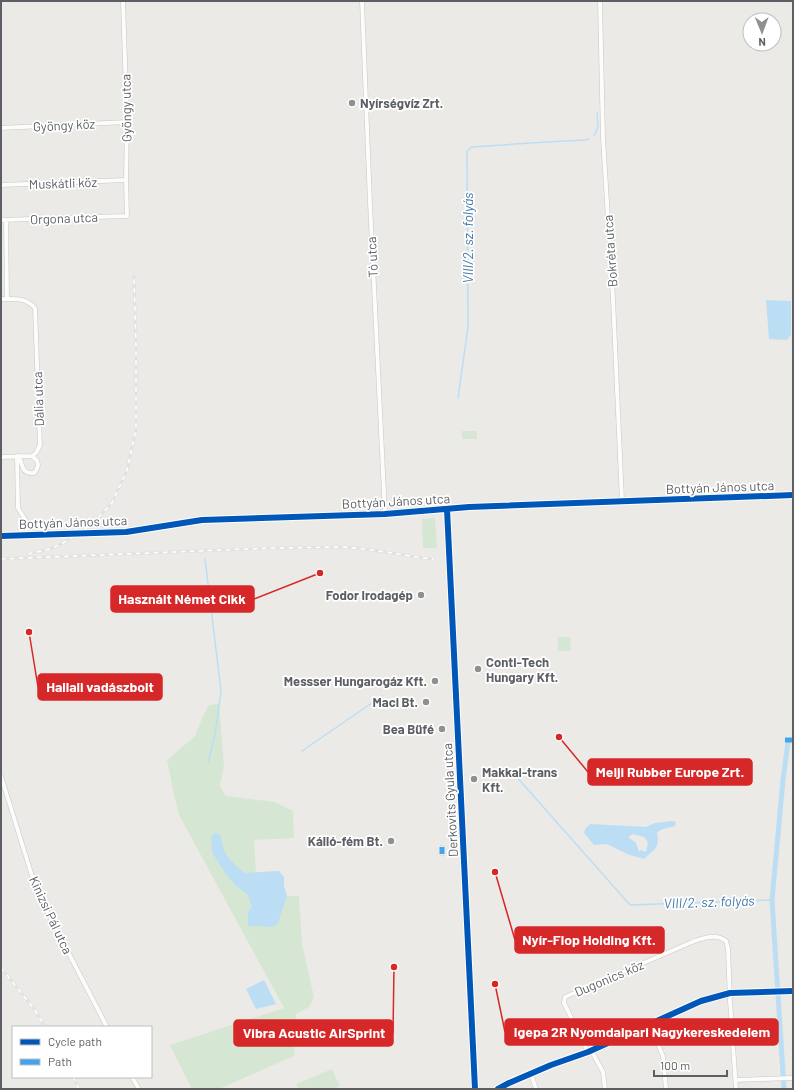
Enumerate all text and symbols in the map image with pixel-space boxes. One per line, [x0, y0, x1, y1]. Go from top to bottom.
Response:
north arrow [742, 12, 782, 52]
text: N [758, 36, 766, 49]
street label: Gyöngy utca [117, 74, 135, 142]
place label: Nyírségvíz Zrt. [360, 95, 443, 111]
marker: Nyírségvíz Zrt. [347, 98, 357, 108]
street label: Gyöngy köz [32, 115, 96, 135]
street label: Muskátli köz [29, 174, 98, 192]
water label: VIII/2. sz. folyás [459, 192, 476, 284]
street label: Orgona utca [30, 209, 98, 227]
street label: Bokréta utca [600, 214, 620, 288]
street label: Tó utca [363, 236, 381, 278]
street label: Dália utca [29, 371, 47, 427]
street label: Bottyán János utca [665, 477, 775, 497]
street label: Bottyán János utca [341, 490, 451, 512]
street label: Bottyán János utca [18, 512, 128, 532]
callout: Használt Német Cikk [111, 586, 254, 612]
place label: Fodor Irodagép [326, 587, 413, 603]
text: Használt Német Cikk [118, 590, 246, 607]
marker: Fodor Irodagép [416, 590, 426, 600]
place label: Conti-Tech Hungary Kft. [486, 654, 558, 685]
marker: Conti-Tech Hungary Kft. [473, 664, 483, 674]
place label: Messser Hungarogáz Kft. [284, 673, 427, 689]
callout: Hallali vadászbolt [38, 674, 162, 700]
marker: Messser Hungarogáz Kft. [430, 676, 440, 686]
text: Hallali vadászbolt [46, 678, 154, 695]
place label: Maci Bt. [373, 694, 418, 710]
marker: Maci Bt. [421, 697, 431, 707]
place label: Bea Büfé [383, 721, 434, 737]
marker: Bea Büfé [437, 724, 447, 734]
street label: Derkovits Gyula utca [439, 743, 461, 857]
callout: Meiji Rubber Europe Zrt. [588, 759, 752, 785]
text: Meiji Rubber Europe Zrt. [596, 763, 744, 780]
place label: Makkai-trans Kft. [482, 764, 558, 795]
marker: Makkai-trans Kft. [469, 774, 479, 784]
place label: Kálló-fém Bt. [308, 833, 383, 849]
marker: Kálló-fém Bt. [386, 836, 396, 846]
street label: Kinizsi Pál utca [26, 873, 76, 957]
water label: VIII/2. sz. folyás [663, 891, 755, 912]
callout: Nyír-Flop Holding Kft. [515, 927, 664, 953]
text: Nyír-Flop Holding Kft. [522, 931, 656, 948]
street label: Dugonics köz [572, 956, 646, 1000]
callout: Igepa 2R Nyomdaipari Nagykereskedelem [505, 1019, 778, 1045]
callout: Vibra Acustic AirSprint [234, 1020, 393, 1046]
text: Igepa 2R Nyomdaipari Nagykereskedelem [514, 1023, 770, 1040]
text: Vibra Acustic AirSprint [243, 1024, 385, 1041]
legend [12, 1026, 152, 1078]
text: Cycle path [48, 1034, 102, 1048]
scale bar [654, 1052, 727, 1078]
text: Path [48, 1054, 72, 1068]
text: 100 m [660, 1058, 690, 1072]

